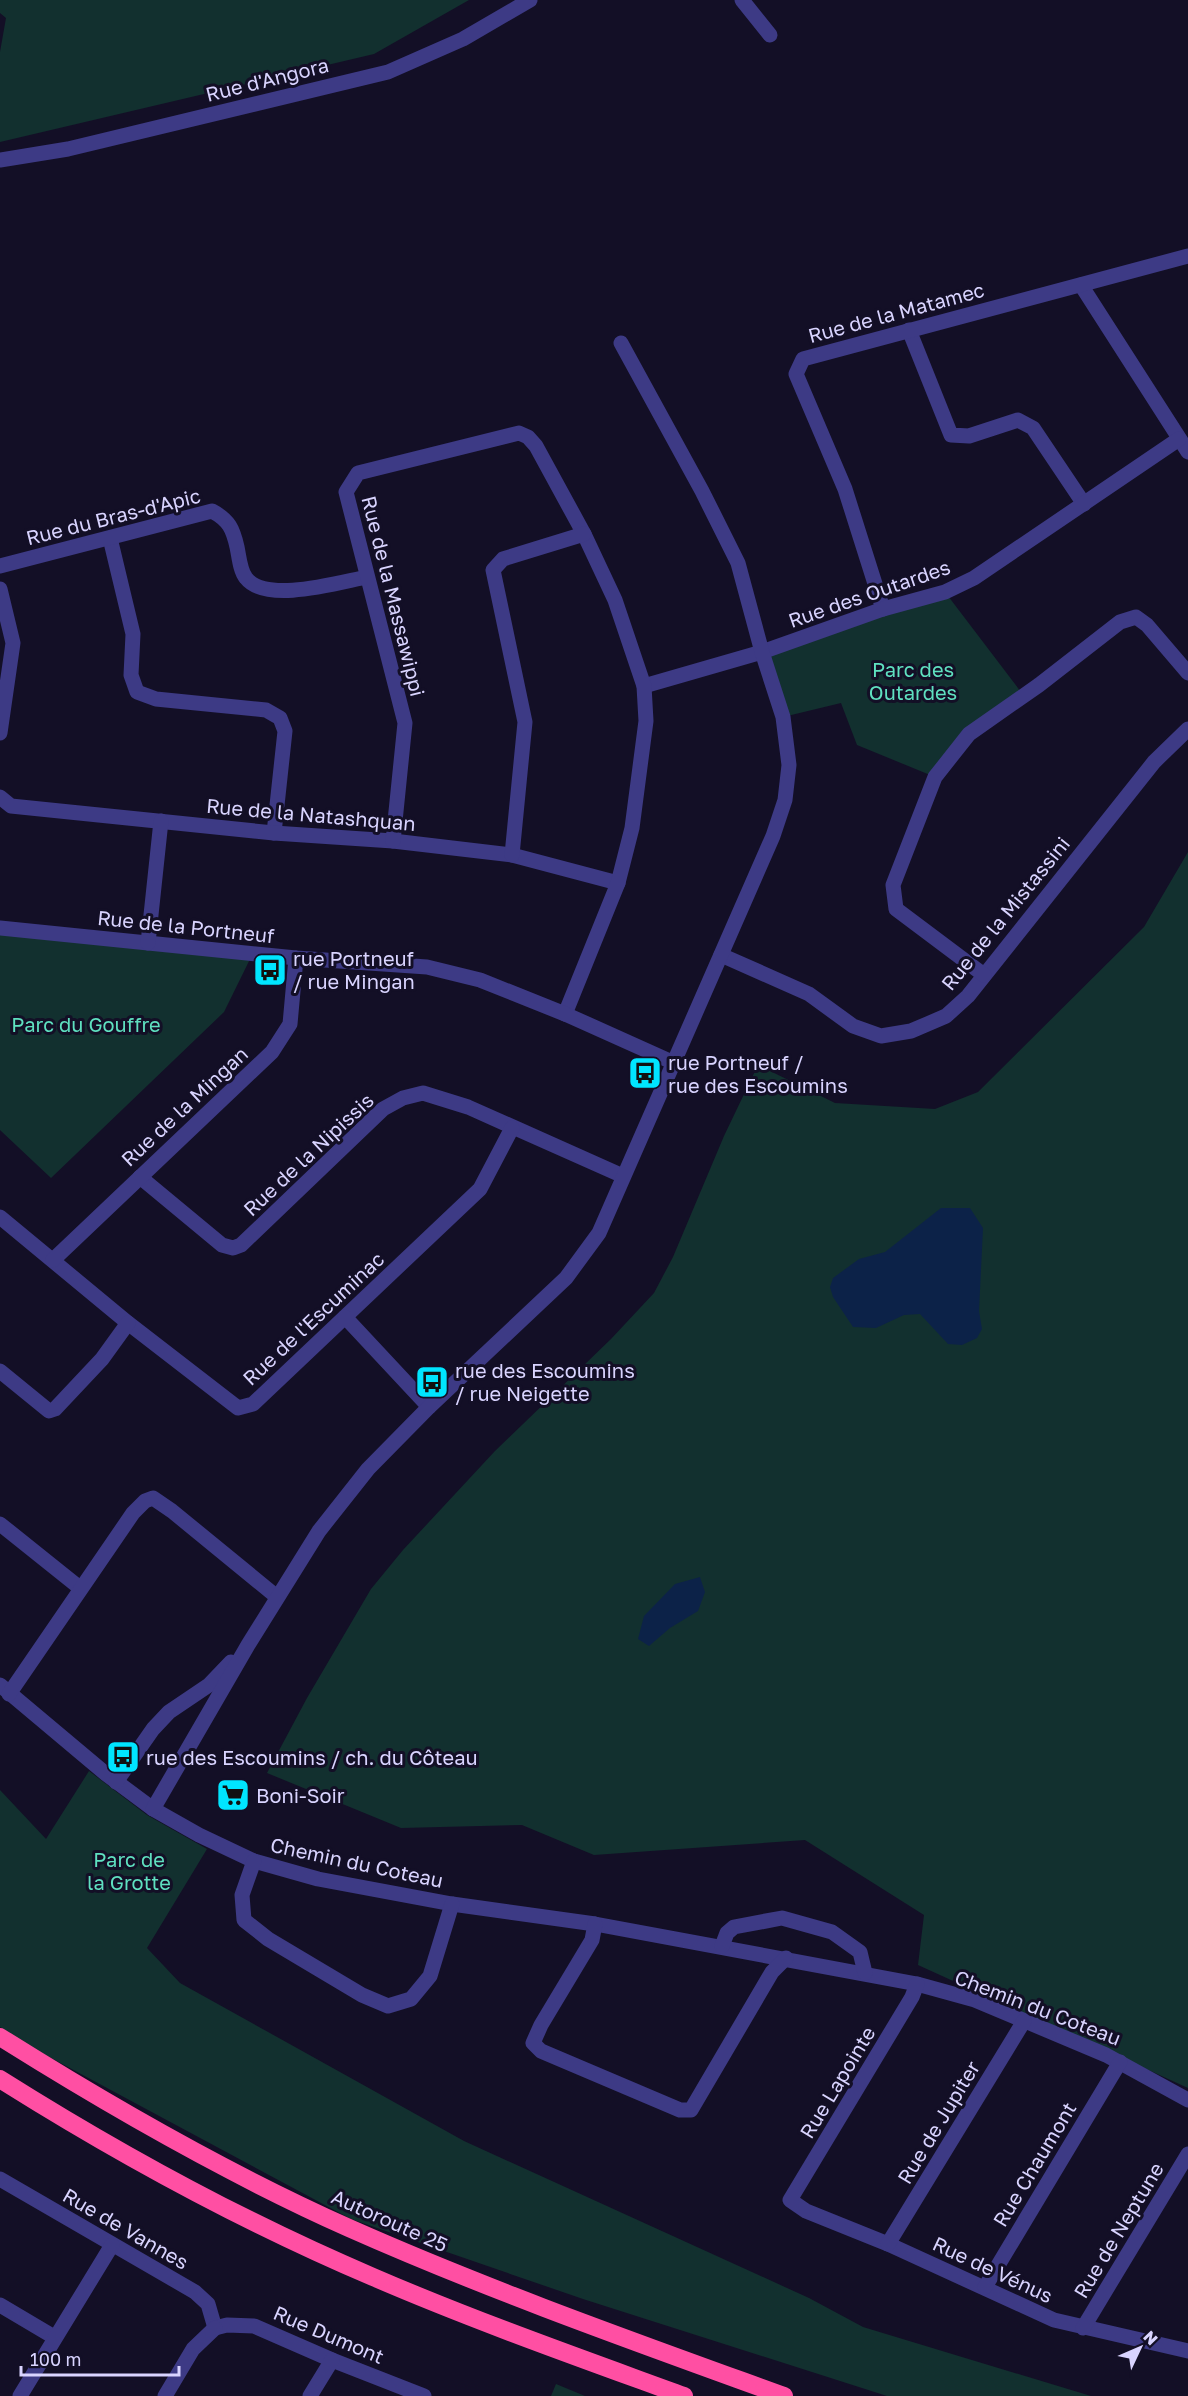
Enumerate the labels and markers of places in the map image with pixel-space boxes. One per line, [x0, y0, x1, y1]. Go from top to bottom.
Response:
place label: rue Portneuf / rue Mingan [293, 946, 415, 993]
bus stop icon: rue Portneuf / rue Mingan [252, 952, 288, 988]
place label: rue Portneuf / rue des Escoumins [668, 1050, 848, 1097]
bus stop icon: rue Portneuf / rue des Escoumins [627, 1055, 663, 1091]
place label: rue des Escoumins / rue Neigette [455, 1358, 635, 1405]
bus stop icon: rue des Escoumins / rue Neigette [414, 1364, 450, 1400]
bus stop icon: rue des Escoumins / ch. du Côteau [105, 1739, 141, 1775]
place label: rue des Escoumins / ch. du Côteau [146, 1745, 478, 1769]
supermarket icon: Boni-Soir [215, 1777, 251, 1813]
place label: Boni-Soir [256, 1783, 345, 1807]

